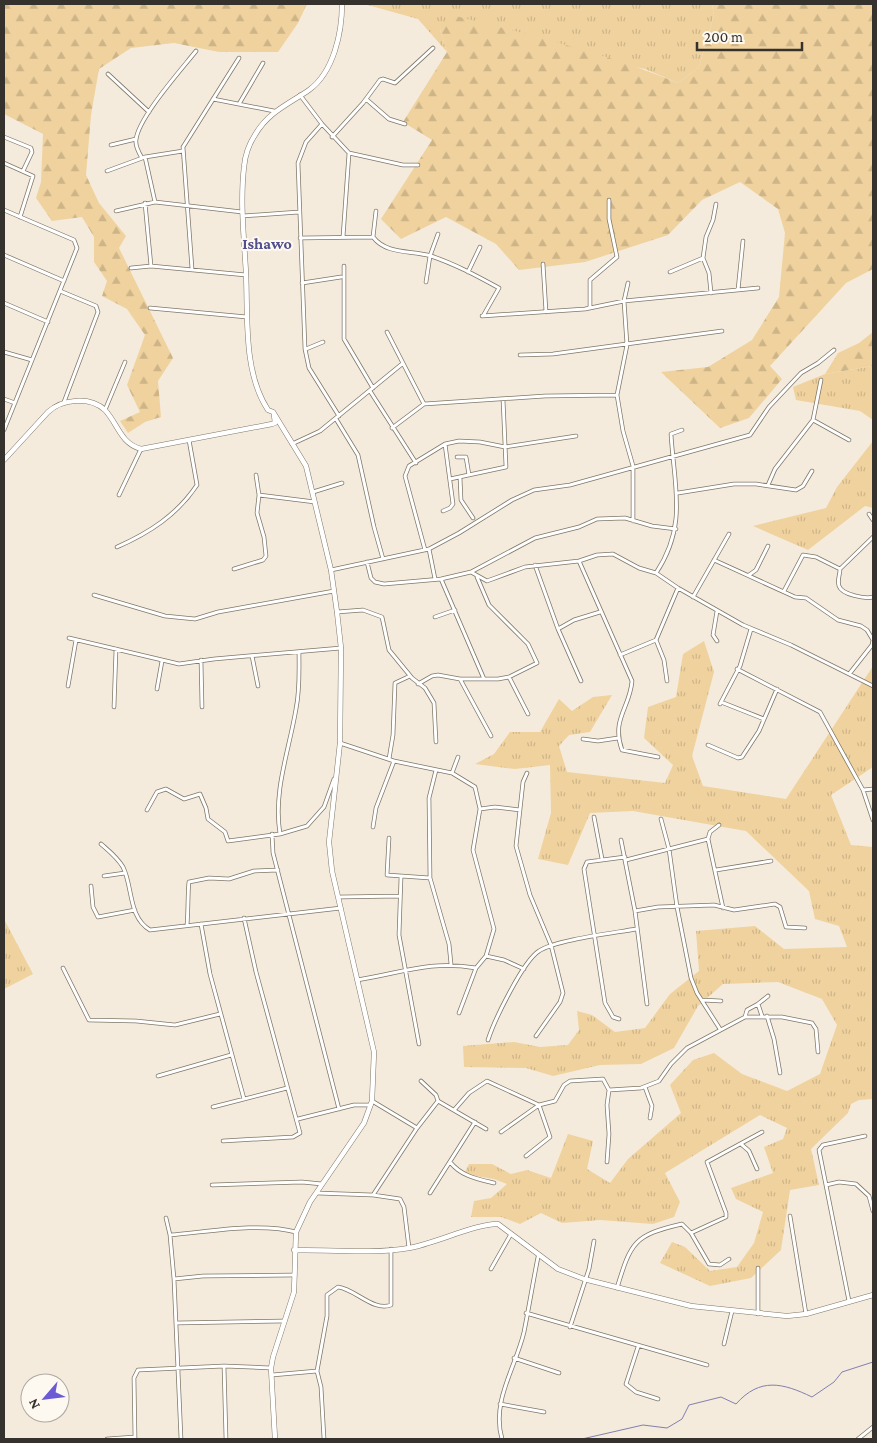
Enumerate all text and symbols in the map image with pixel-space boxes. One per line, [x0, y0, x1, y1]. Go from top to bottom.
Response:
scale bar [697, 20, 802, 52]
text: 200 m [704, 29, 743, 45]
district label: Ishawo [242, 235, 292, 252]
north arrow [20, 1373, 70, 1423]
text: N [24, 1396, 43, 1412]

